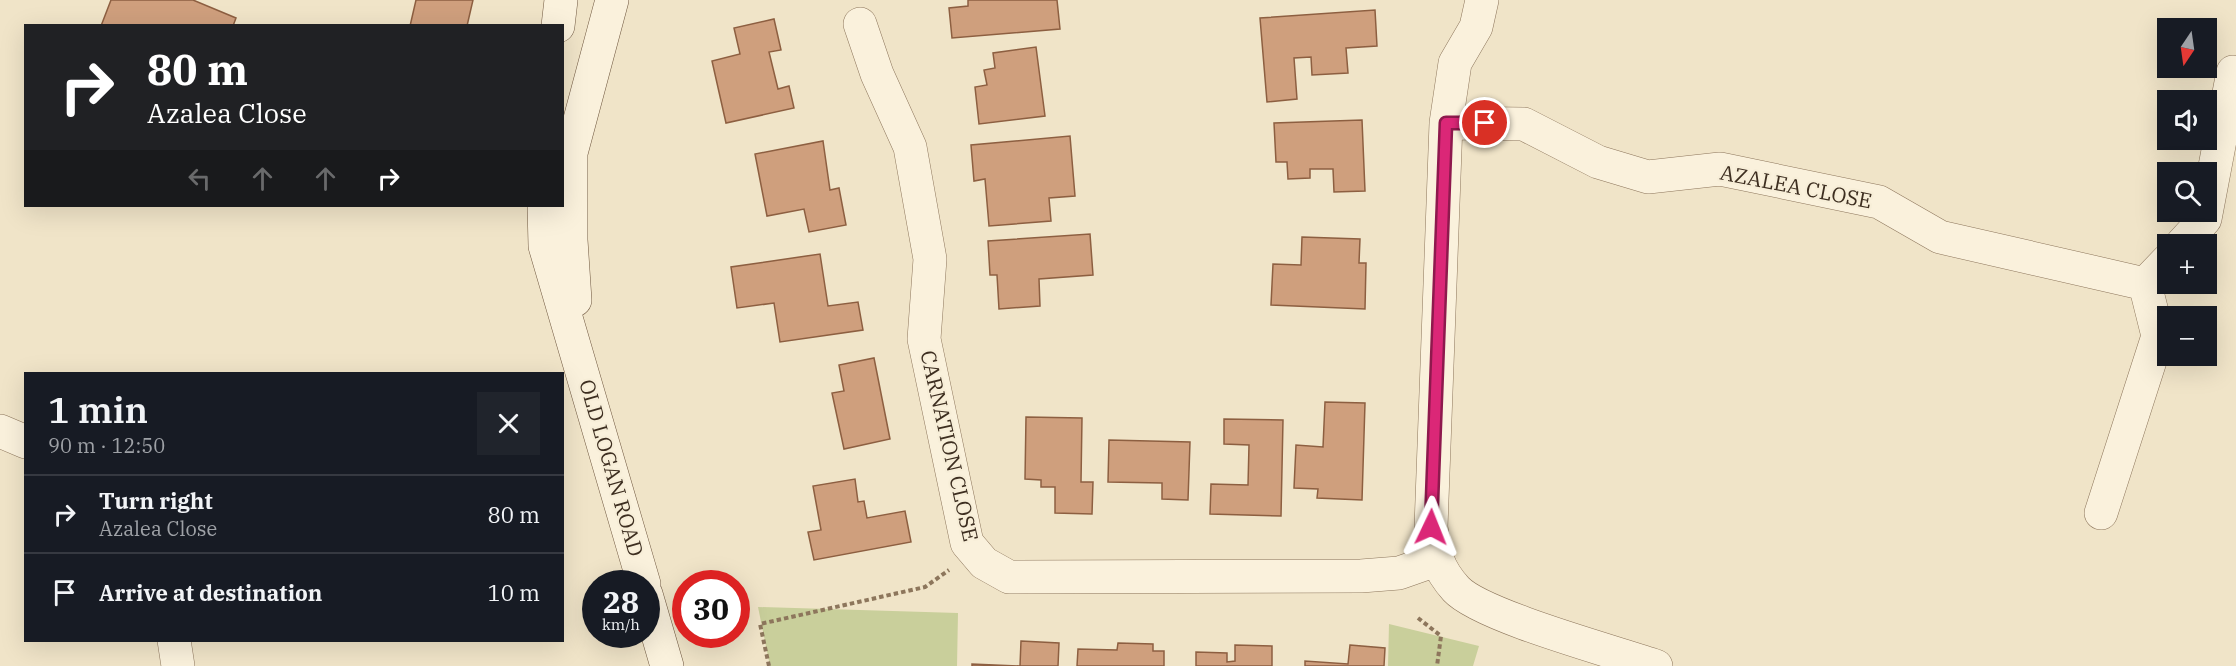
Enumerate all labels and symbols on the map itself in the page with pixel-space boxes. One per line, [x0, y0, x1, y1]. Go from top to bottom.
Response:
north arrow [2157, 18, 2217, 78]
pin [1459, 97, 1510, 148]
street label: AZALEA CLOSE [1718, 158, 1874, 214]
street label: CARNATION CLOSE [914, 348, 986, 544]
street label: OLD LOGAN ROAD [573, 376, 651, 559]
position arrow [1399, 495, 1463, 559]
speed limit sign: 30 [672, 570, 750, 648]

